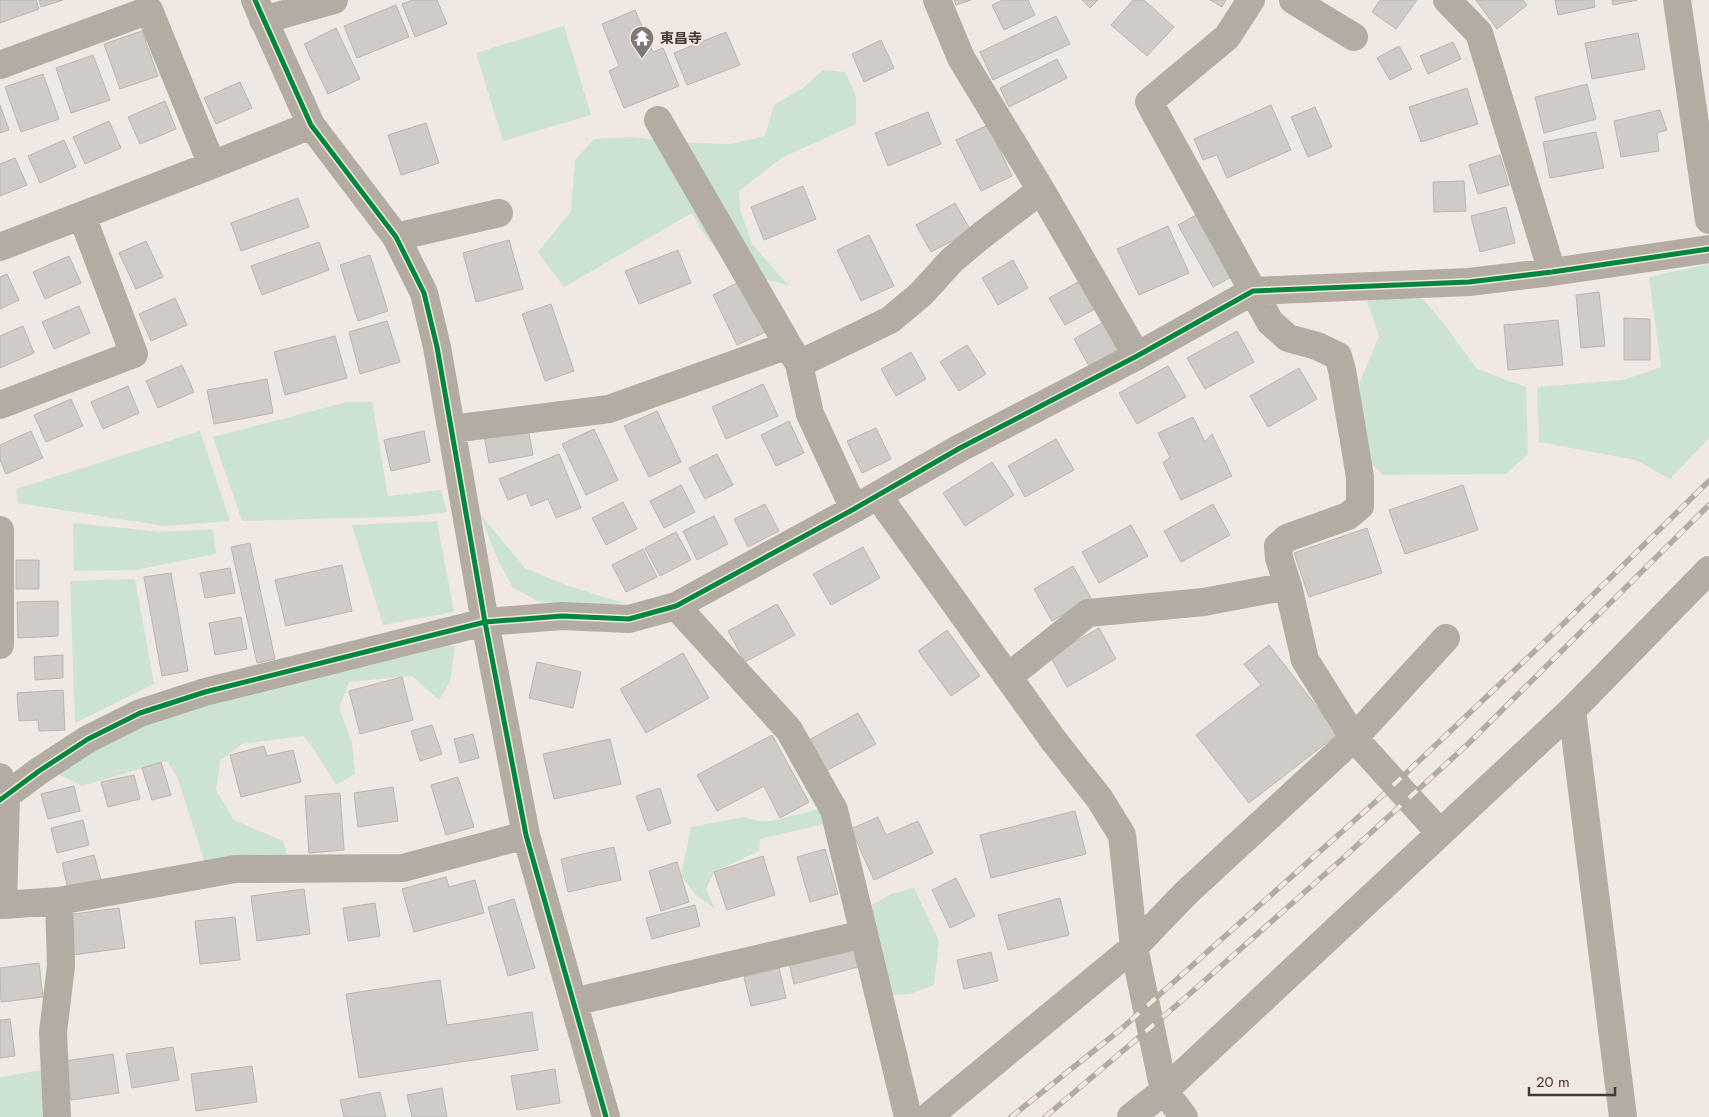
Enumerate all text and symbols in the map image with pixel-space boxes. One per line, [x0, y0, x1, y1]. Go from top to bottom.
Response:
temple icon: 東昌寺 [629, 25, 655, 59]
place label: 東昌寺 [660, 28, 702, 48]
scale bar [1529, 1064, 1615, 1096]
text: 20 m [1536, 1071, 1570, 1093]

